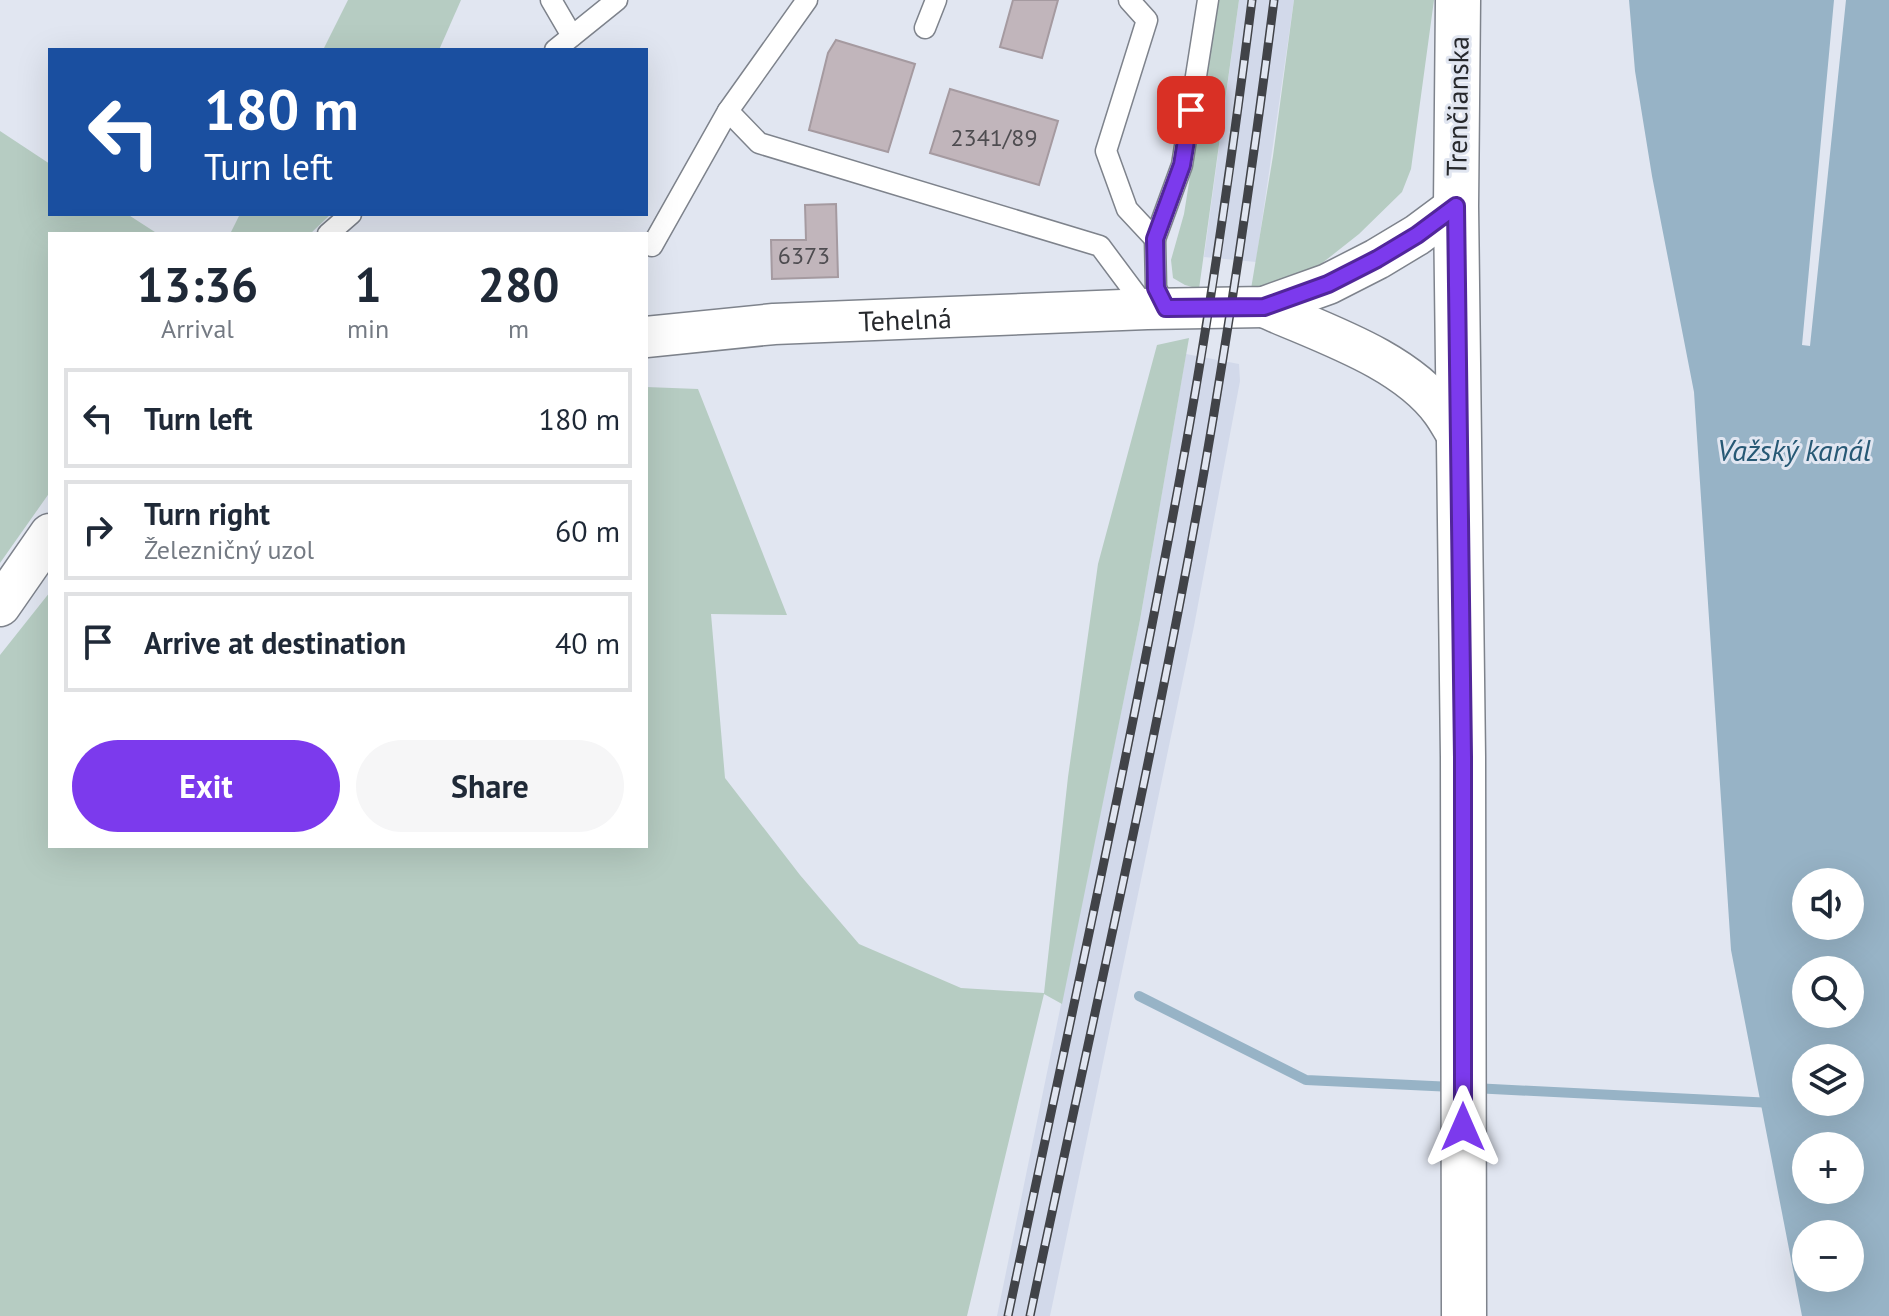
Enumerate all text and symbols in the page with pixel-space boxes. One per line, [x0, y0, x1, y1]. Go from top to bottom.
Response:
street label: Trenčianska [1437, 36, 1477, 176]
text: 180 m [204, 73, 359, 145]
pin [1157, 76, 1225, 144]
icon: left [72, 80, 176, 184]
icon: arrive [1169, 88, 1213, 132]
house number: 2341/89 [951, 122, 1037, 153]
text: Turn left [204, 143, 333, 190]
house number: 6373 [778, 240, 830, 271]
text: 13:36 [137, 253, 258, 315]
text: 1 [354, 253, 382, 315]
text: 280 [478, 253, 559, 315]
street label: Tehelná [858, 298, 953, 339]
text: Arrival [161, 312, 234, 345]
text: min [347, 312, 389, 345]
text: m [508, 312, 529, 345]
icon: left [76, 396, 120, 440]
text: Turn left [144, 399, 252, 438]
text: 180 m [539, 399, 620, 438]
water label: Važský kanál [1717, 430, 1871, 469]
text: Turn right [144, 494, 270, 533]
icon: right [76, 508, 120, 552]
text: 60 m [555, 511, 620, 550]
text: Železničný uzol [144, 533, 314, 566]
icon: arrive [76, 620, 120, 664]
text: Arrive at destination [144, 623, 406, 662]
text: 40 m [555, 623, 620, 662]
button: Exit [72, 740, 340, 832]
button: Share [356, 740, 624, 832]
map controls [1792, 868, 1864, 1292]
button: sound [1792, 868, 1864, 940]
button: search [1792, 956, 1864, 1028]
button: layers [1792, 1044, 1864, 1116]
position arrow [1421, 1085, 1505, 1169]
button: + [1792, 1132, 1864, 1204]
button: − [1792, 1220, 1864, 1292]

